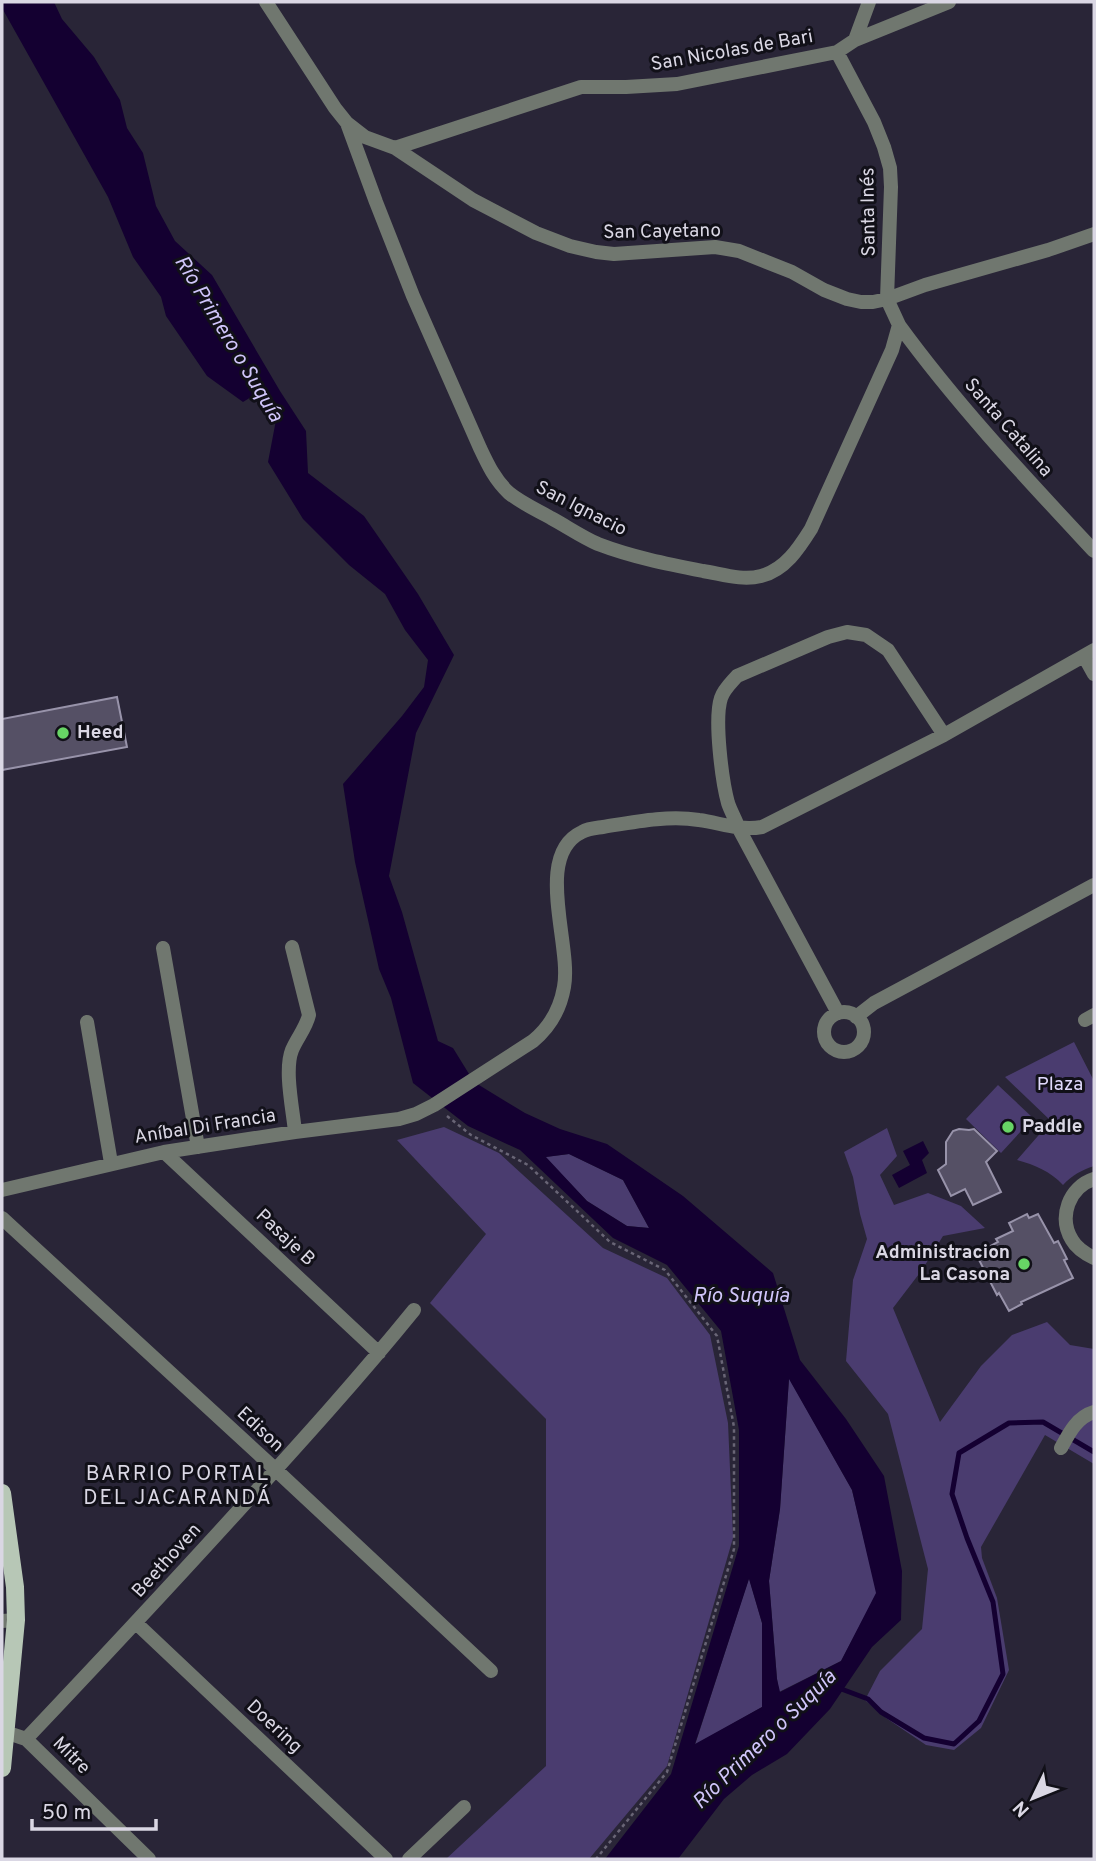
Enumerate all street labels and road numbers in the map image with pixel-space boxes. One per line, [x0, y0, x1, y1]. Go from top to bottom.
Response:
street label: San Nicolas de Bari [649, 25, 815, 77]
street label: Santa Inés [856, 167, 882, 257]
street label: San Cayetano [603, 219, 721, 245]
street label: Santa Catalina [959, 374, 1057, 482]
street label: San Ignacio [531, 476, 631, 542]
street label: Aníbal Di Francia [133, 1104, 277, 1150]
street label: Pasaje B [250, 1204, 320, 1272]
street label: Edison [231, 1402, 289, 1458]
street label: Beethoven [127, 1519, 207, 1603]
street label: Doering [241, 1695, 307, 1759]
street label: Mitre [47, 1732, 95, 1780]

